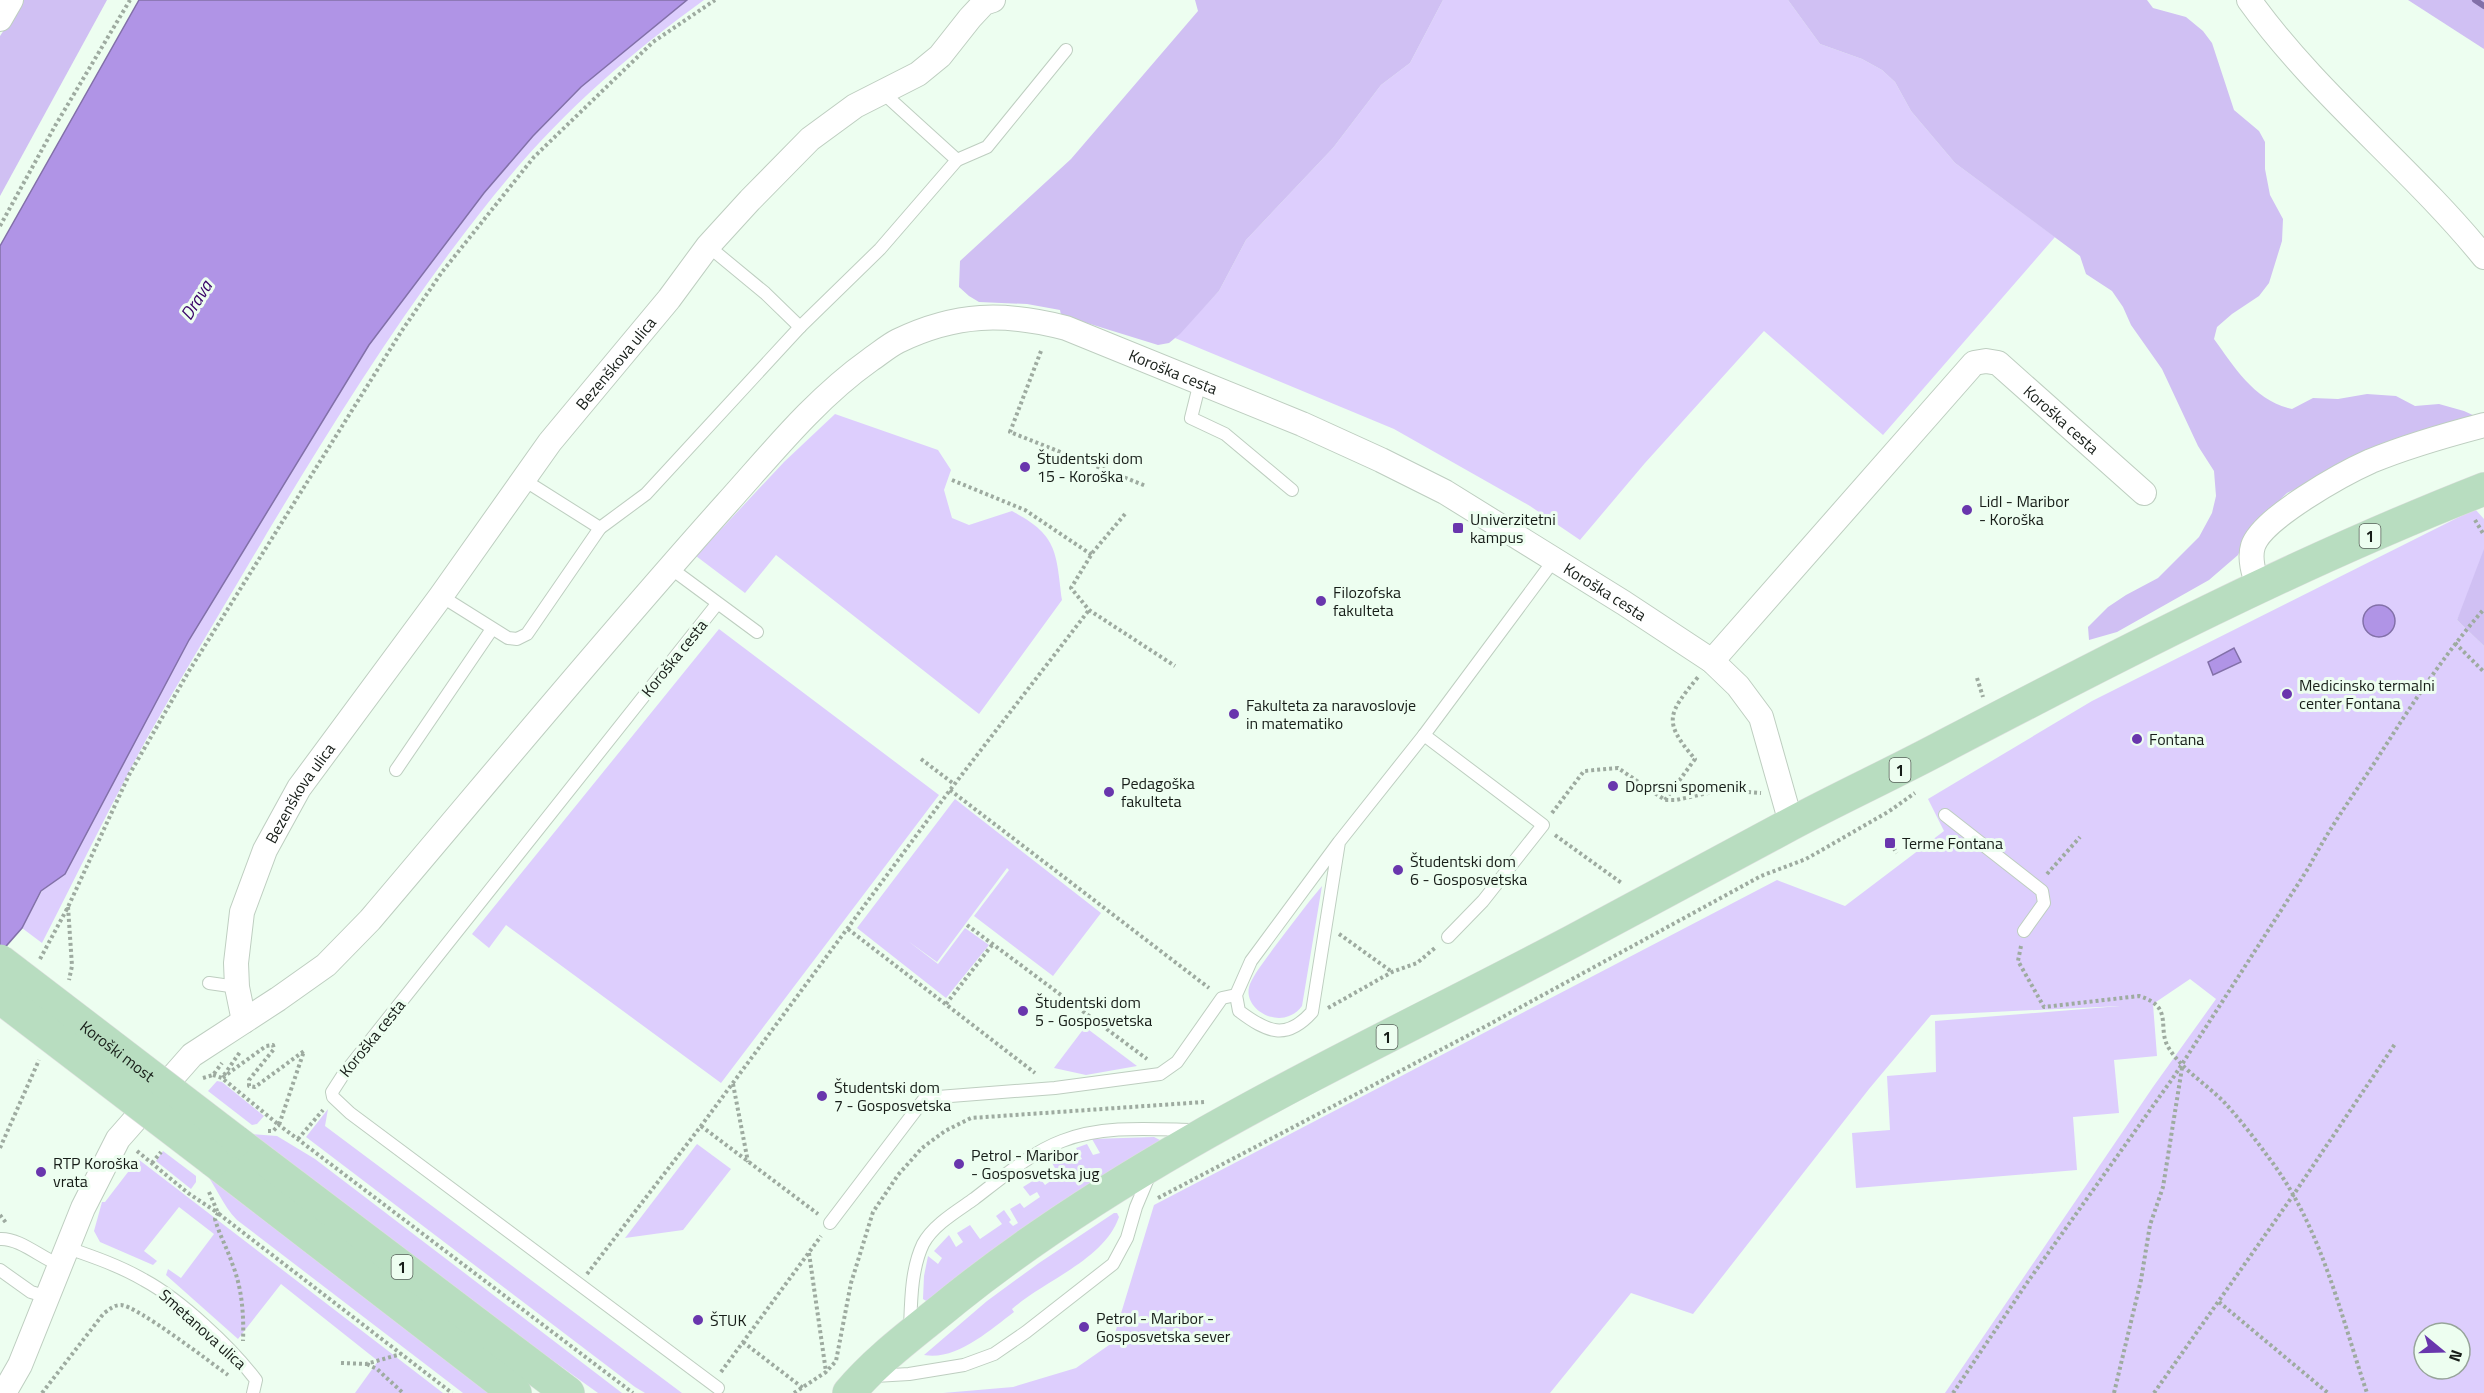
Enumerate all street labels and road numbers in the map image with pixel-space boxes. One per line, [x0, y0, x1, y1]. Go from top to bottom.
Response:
street label: Bezenškova ulica [570, 311, 662, 415]
street label: Koroška cesta [1125, 343, 1221, 400]
street label: Koroška cesta [2018, 379, 2104, 460]
road number: 1 [2360, 524, 2380, 548]
street label: Koroška cesta [1559, 556, 1651, 627]
street label: Koroška cesta [635, 614, 713, 702]
street label: Bezenškova ulica [259, 738, 341, 848]
road number: 1 [1890, 758, 1910, 782]
street label: Koroška cesta [333, 994, 411, 1082]
street label: Koroški most [75, 1015, 160, 1088]
road number: 1 [1376, 1025, 1398, 1049]
road number: 1 [392, 1255, 412, 1279]
street label: Smetanova ulica [154, 1283, 252, 1375]

